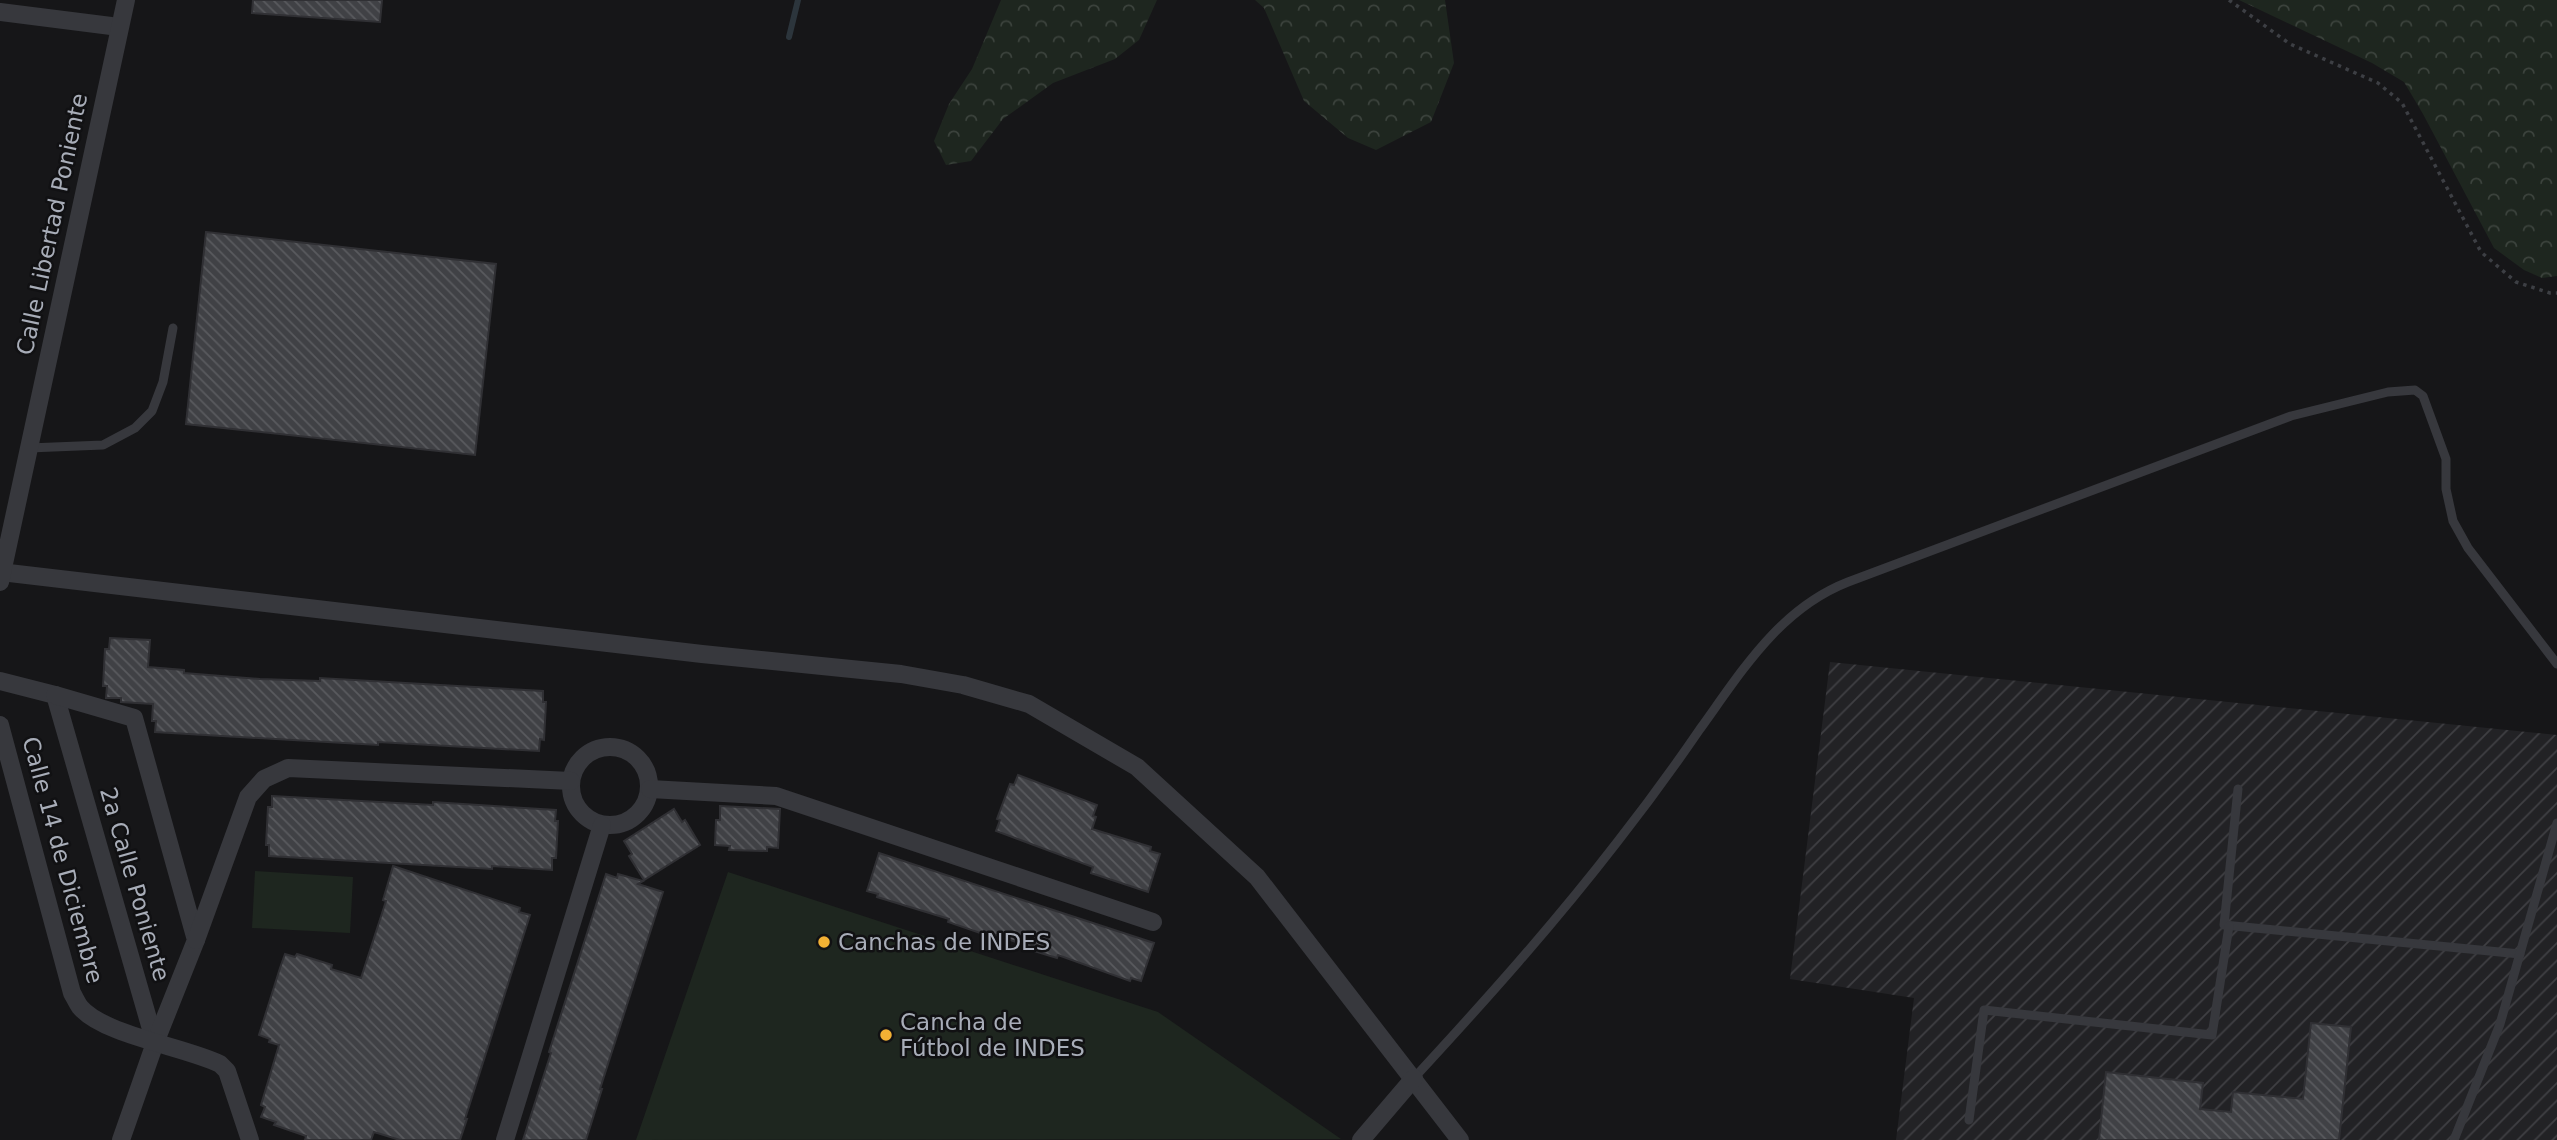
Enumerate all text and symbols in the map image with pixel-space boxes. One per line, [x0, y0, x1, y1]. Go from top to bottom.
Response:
street label: Calle Libertad Poniente [12, 91, 92, 357]
street label: Calle 14 de Diciembre [18, 734, 108, 986]
street label: 2a Calle Poniente [95, 784, 175, 984]
place label: Canchas de INDES [838, 929, 1050, 955]
marker: Canchas de INDES [816, 934, 832, 950]
place label: Cancha de Fútbol de INDES [900, 1009, 1085, 1061]
marker: Cancha de Fútbol de INDES [878, 1027, 894, 1043]

